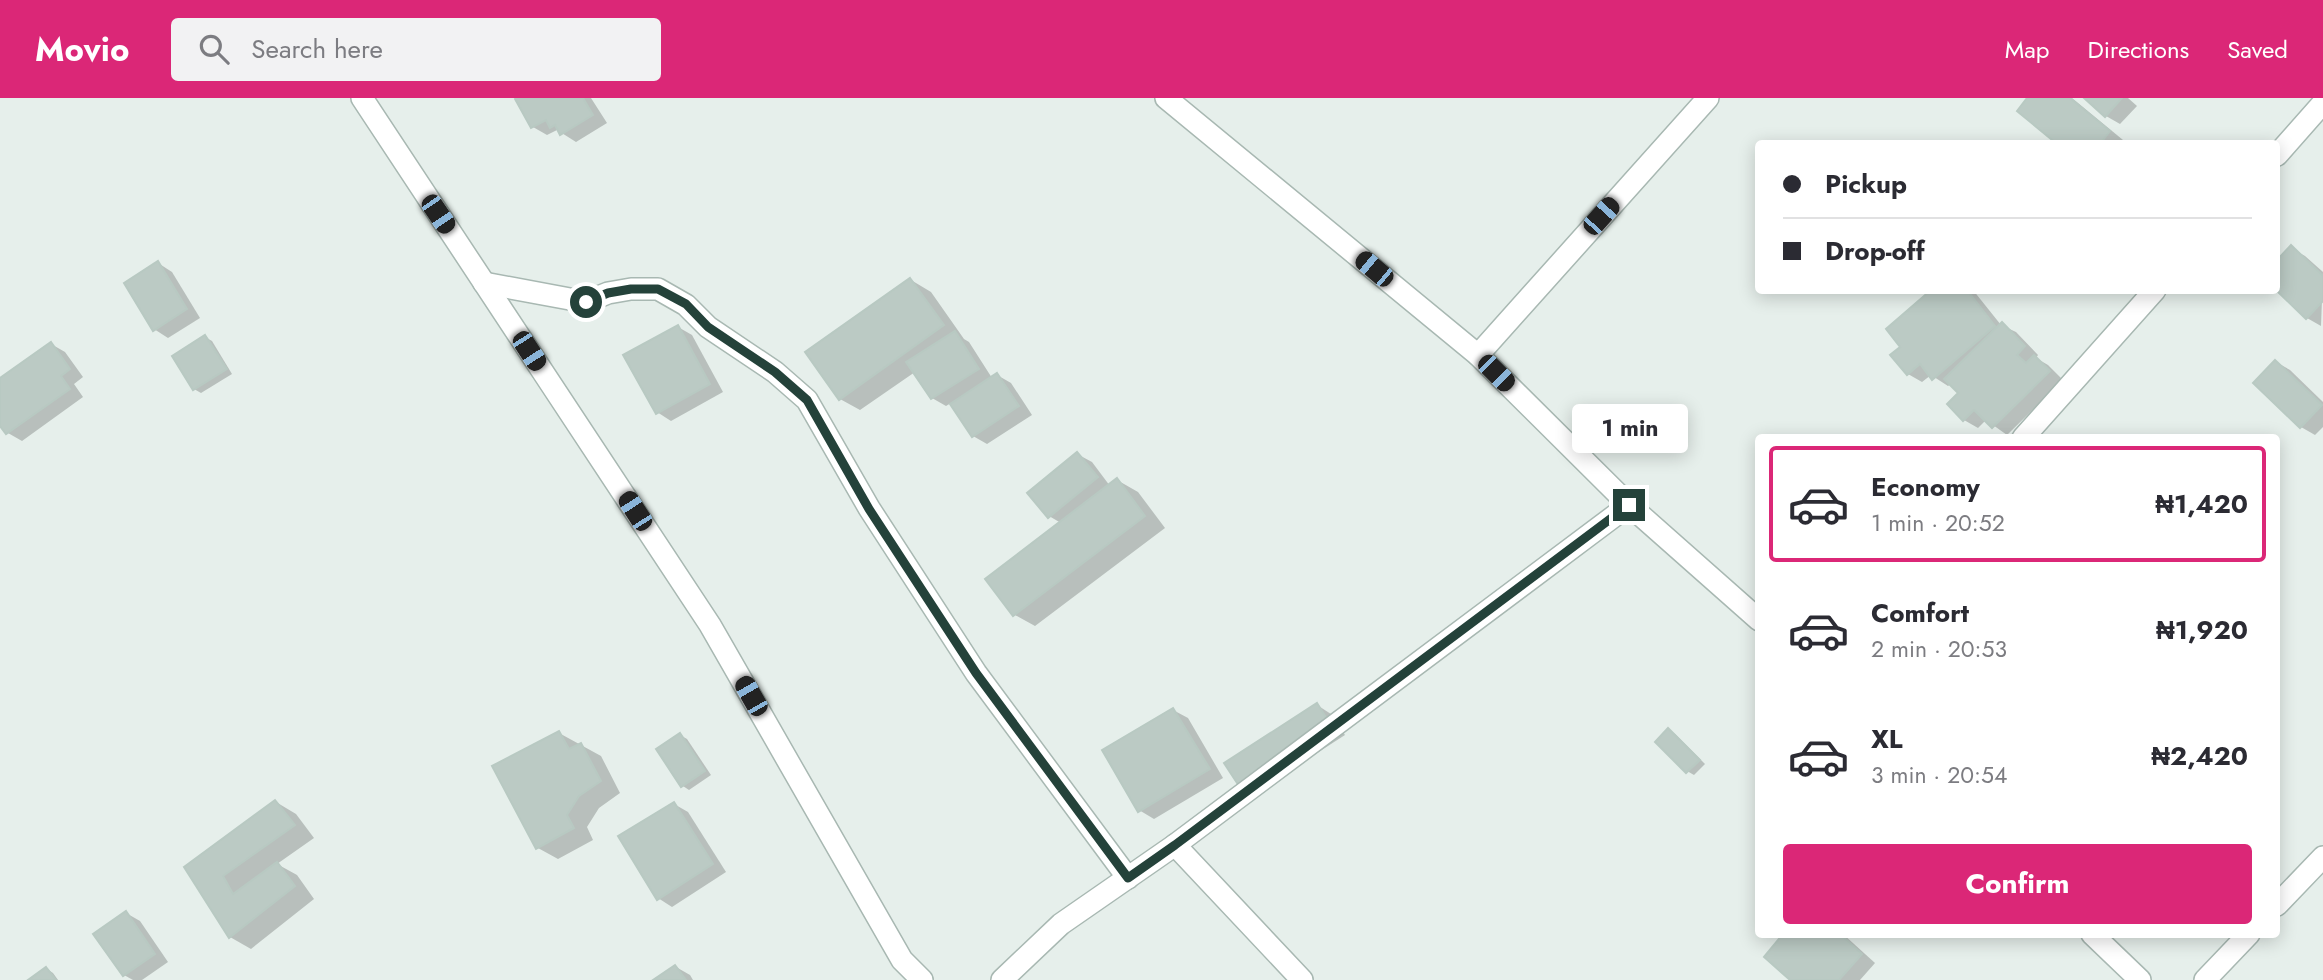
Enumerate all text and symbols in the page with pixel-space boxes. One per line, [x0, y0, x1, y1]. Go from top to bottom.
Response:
search box [171, 18, 661, 81]
text: Movio [35, 26, 129, 73]
icon: search [195, 30, 233, 68]
text: Search here [251, 30, 383, 68]
text: Map [2005, 32, 2050, 67]
text: Directions [2088, 32, 2189, 67]
text: Saved [2227, 32, 2288, 67]
text: Pickup [1825, 165, 1907, 203]
car [418, 191, 459, 237]
car [1580, 193, 1623, 239]
text: Drop-off [1825, 232, 1925, 270]
car [1352, 247, 1397, 291]
route start [570, 286, 602, 318]
car [509, 328, 550, 374]
car [1474, 351, 1519, 395]
callout: 1 min [1571, 404, 1687, 452]
text: 1 min [1601, 411, 1659, 445]
text: Economy [1871, 468, 1980, 506]
icon: car [1787, 473, 1850, 536]
text: ₦1,420 [2155, 485, 2248, 523]
car [615, 488, 656, 534]
route end [1613, 489, 1645, 521]
text: 1 min · 20:52 [1871, 506, 2005, 540]
text: Comfort [1871, 594, 1969, 632]
icon: car [1787, 599, 1850, 662]
text: ₦1,920 [2156, 611, 2248, 649]
text: 2 min · 20:53 [1871, 632, 2007, 666]
car [732, 673, 771, 719]
text: XL [1871, 720, 1903, 758]
icon: car [1787, 725, 1850, 788]
text: ₦2,420 [2151, 737, 2248, 775]
text: 3 min · 20:54 [1871, 758, 2007, 792]
button: Confirm [1783, 844, 2252, 924]

